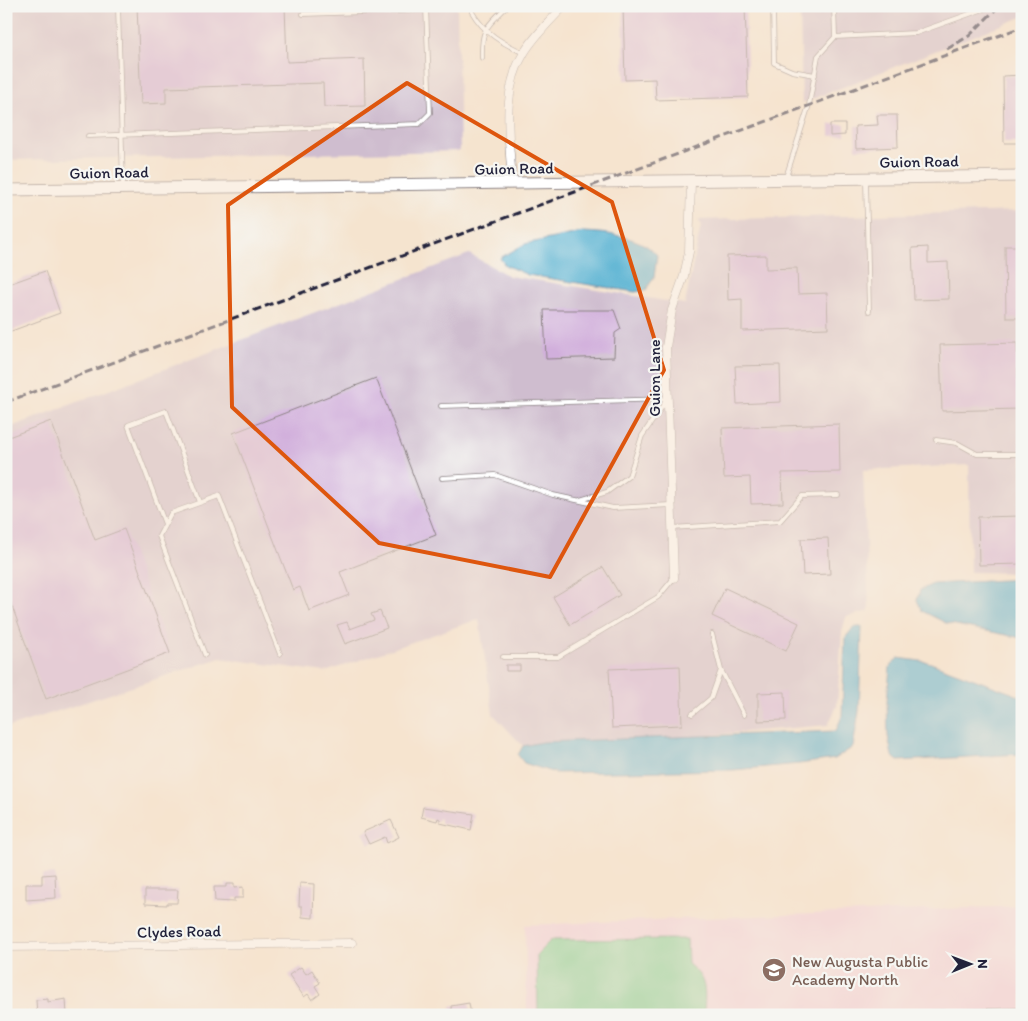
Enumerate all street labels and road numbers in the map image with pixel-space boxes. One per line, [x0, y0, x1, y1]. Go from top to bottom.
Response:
street label: Guion Road [879, 151, 959, 172]
street label: Guion Road [474, 158, 554, 179]
street label: Guion Road [69, 162, 149, 183]
street label: Guion Lane [645, 339, 664, 417]
street label: Clydes Road [137, 921, 222, 942]

